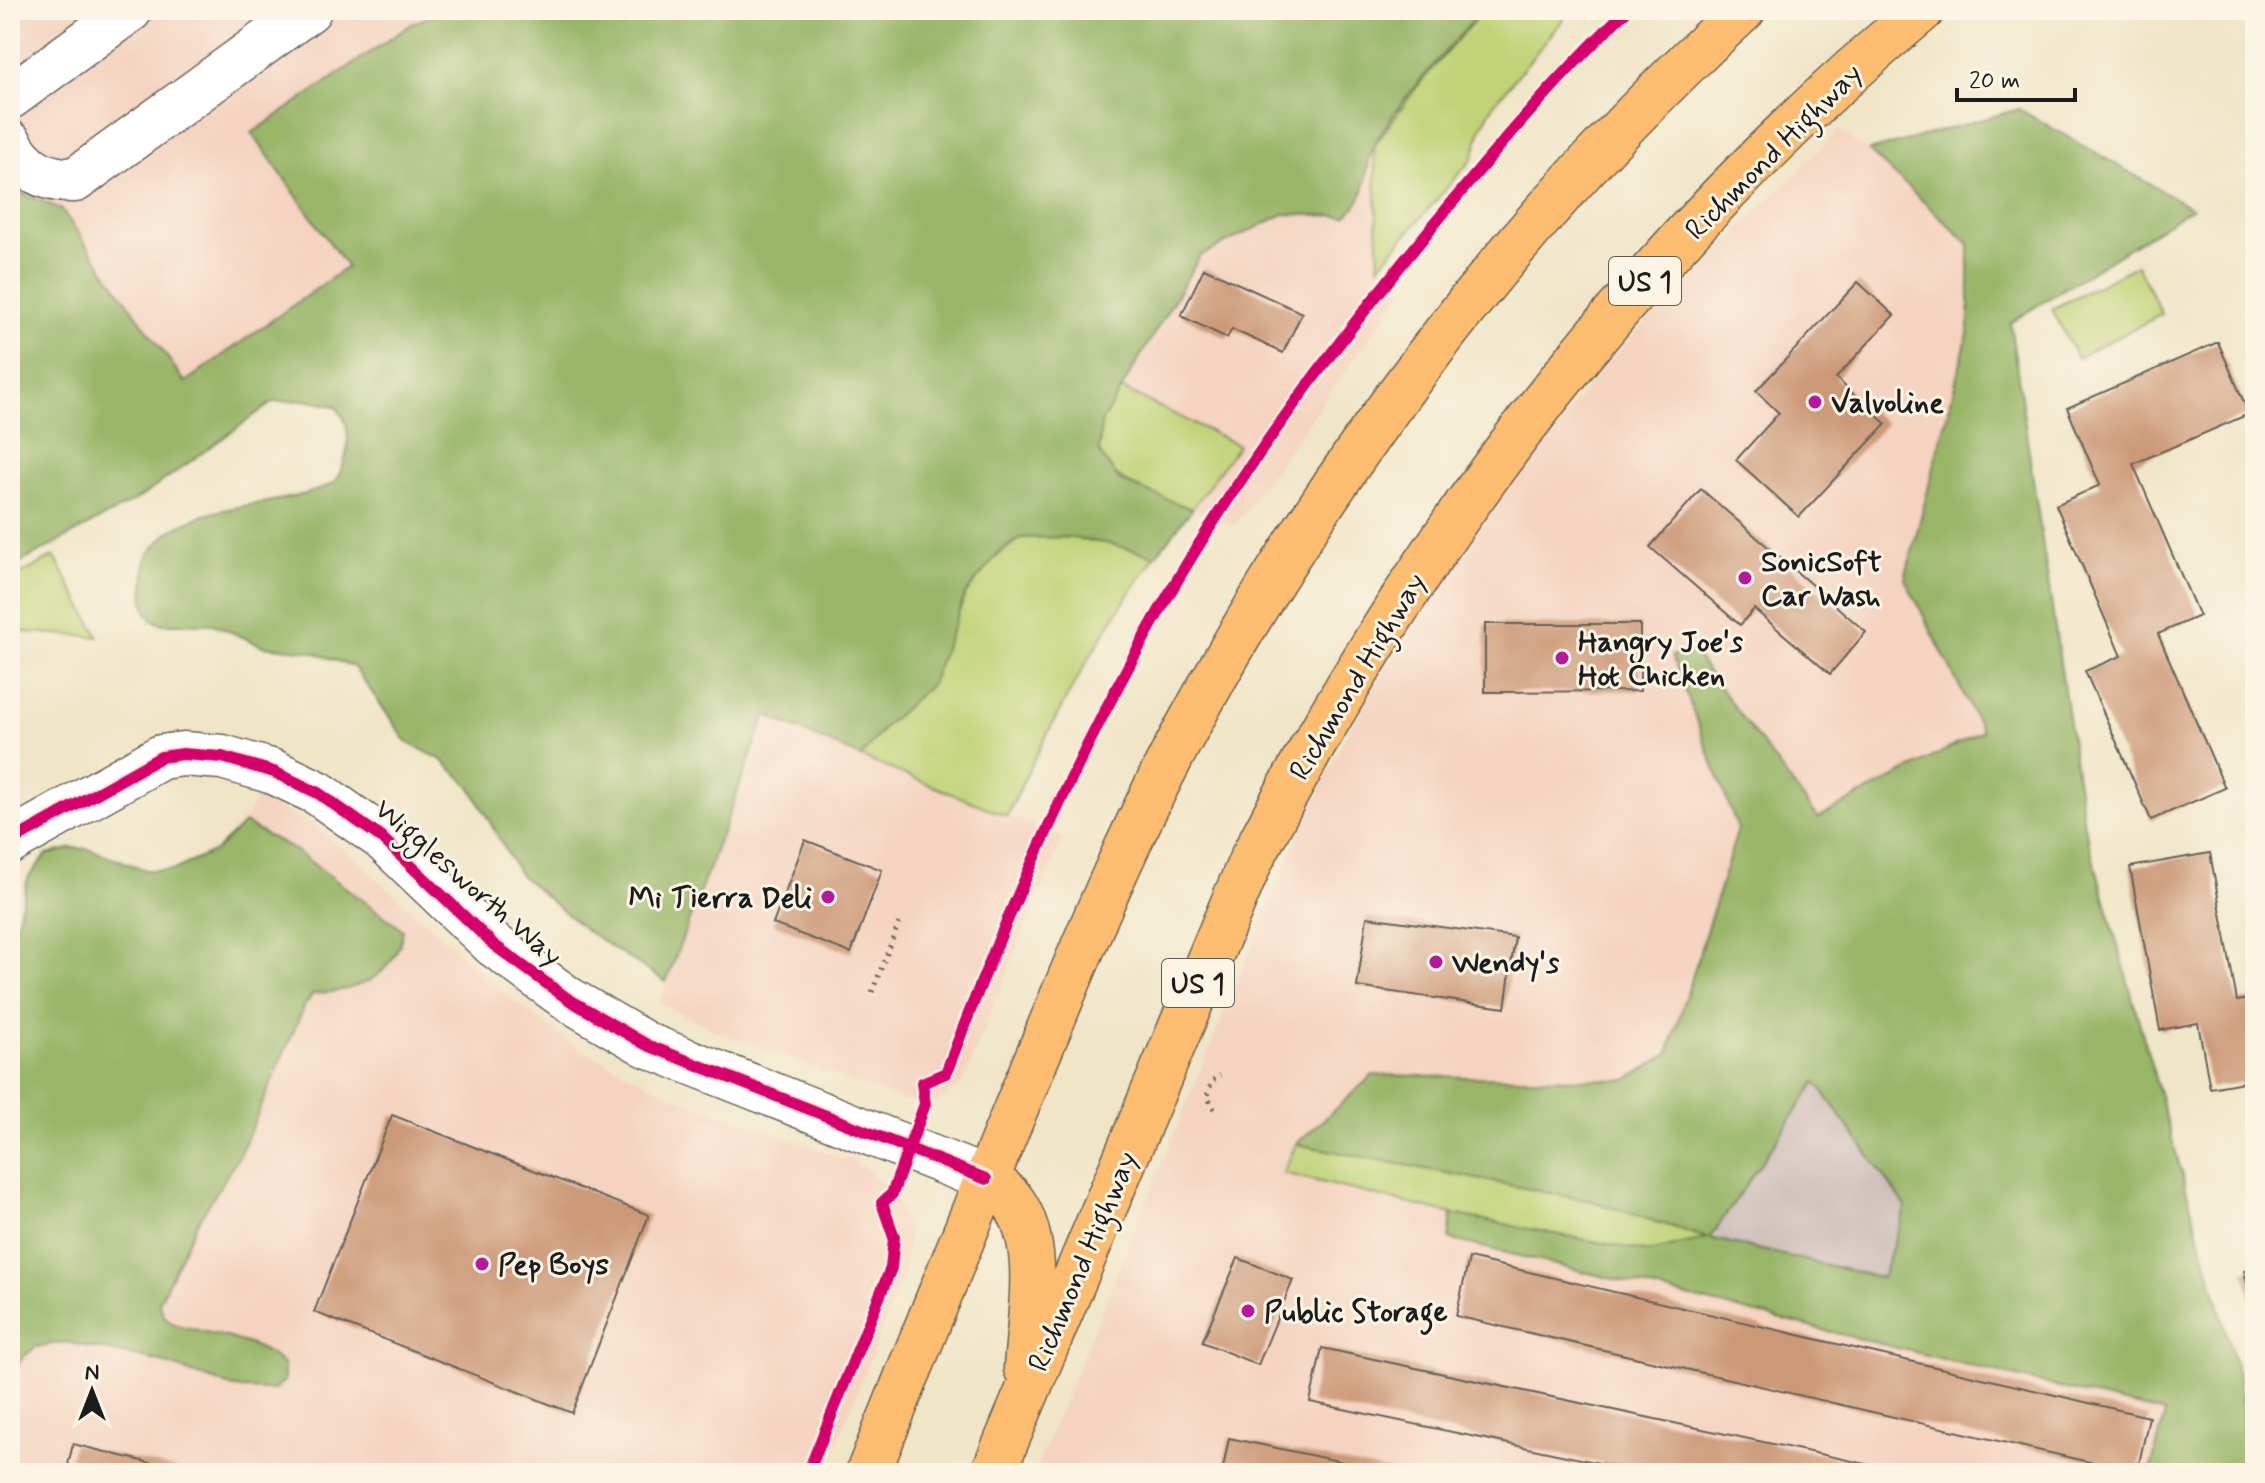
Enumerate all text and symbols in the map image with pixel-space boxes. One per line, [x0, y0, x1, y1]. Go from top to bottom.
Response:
scale bar [1957, 52, 2075, 102]
street label: Richmond Highway [1677, 55, 1873, 251]
text: 20 m [1969, 66, 2020, 97]
road number: US 1 [1609, 257, 1681, 305]
place label: Valvoline [1831, 384, 1944, 423]
marker: Valvoline [1806, 393, 1824, 411]
place label: SonicSoft Car Wash [1761, 543, 1882, 616]
street label: Richmond Highway [1281, 566, 1438, 789]
marker: SonicSoft Car Wash [1736, 569, 1754, 587]
place label: Hangry Joe's Hot Chicken [1578, 623, 1744, 696]
marker: Hangry Joe's Hot Chicken [1553, 649, 1571, 667]
street label: Wigglesworth Way [364, 790, 570, 978]
place label: Mi Tierra Deli [629, 879, 812, 918]
marker: Mi Tierra Deli [819, 888, 837, 906]
place label: Wendy's [1451, 944, 1560, 983]
marker: Wendy's [1427, 953, 1445, 971]
road number: US 1 [1162, 959, 1234, 1007]
street label: Richmond Highway [1019, 1145, 1150, 1379]
place label: Pep Boys [498, 1246, 610, 1285]
marker: Pep Boys [473, 1255, 491, 1273]
place label: Public Storage [1264, 1293, 1448, 1336]
marker: Public Storage [1239, 1302, 1257, 1320]
north arrow [52, 1351, 132, 1431]
text: N [85, 1359, 99, 1387]

